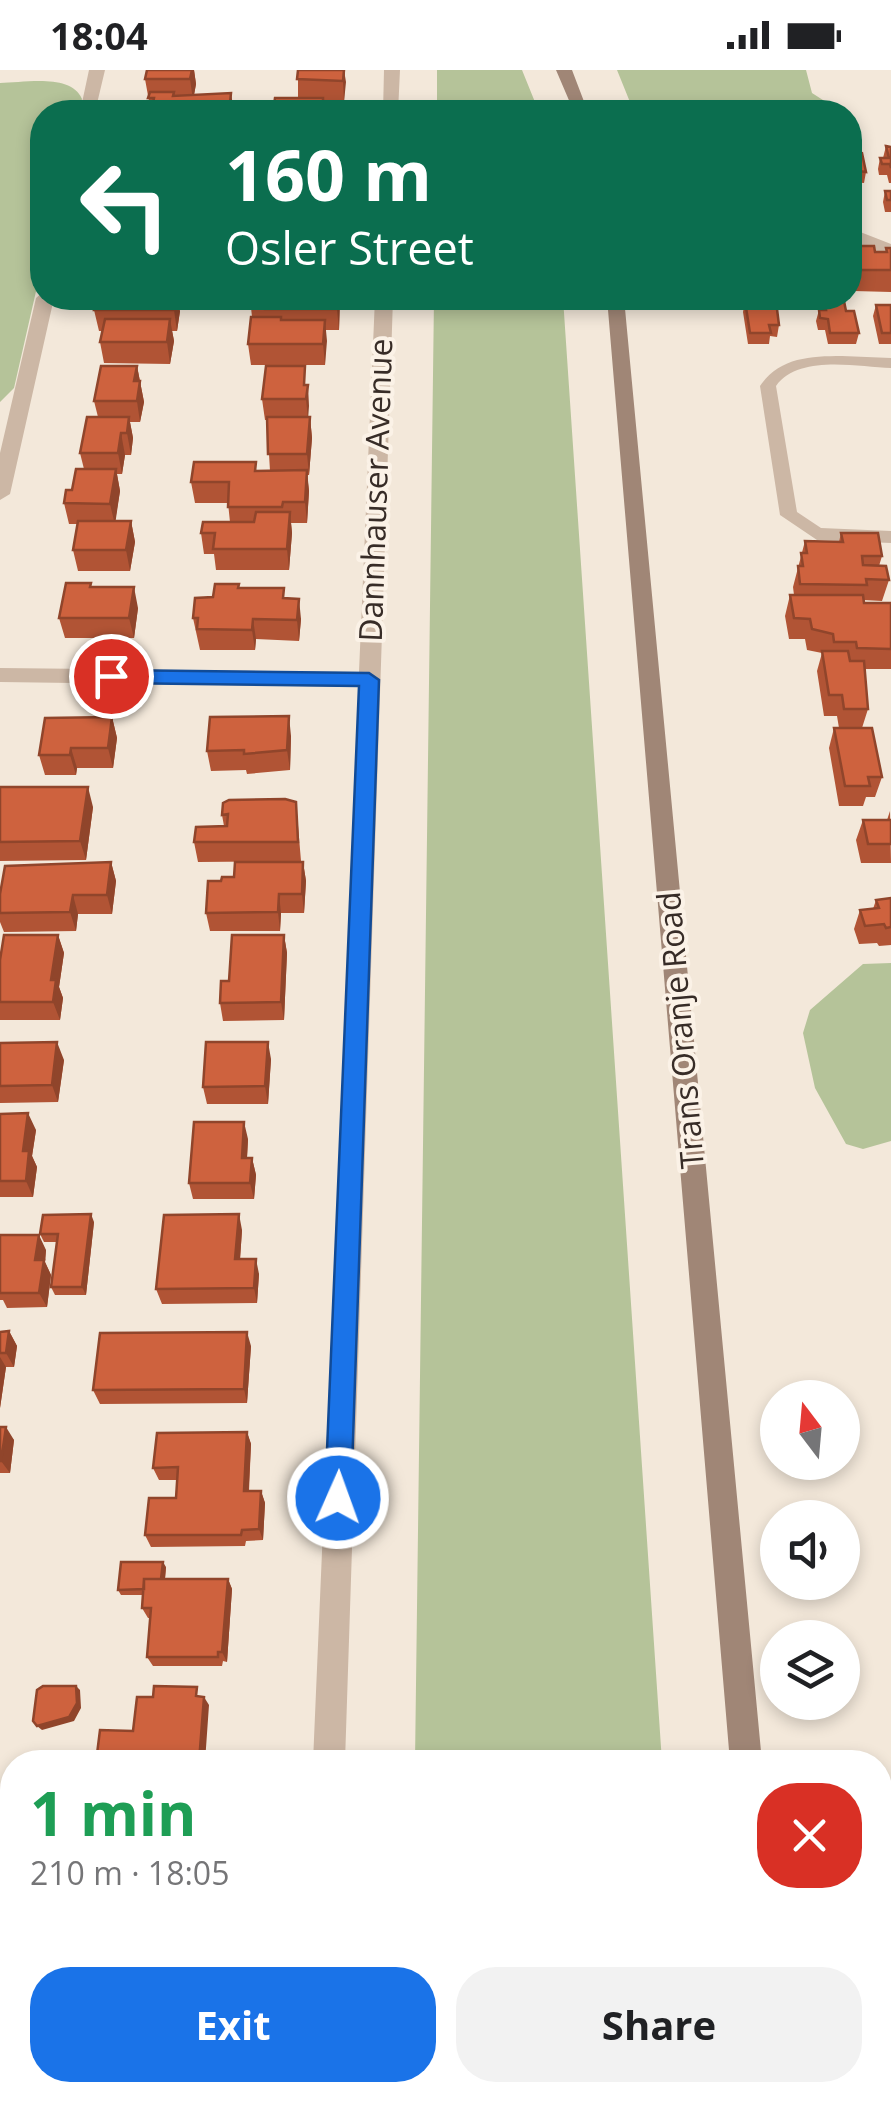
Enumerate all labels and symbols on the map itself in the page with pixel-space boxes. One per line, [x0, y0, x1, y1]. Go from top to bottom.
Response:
street label: Dannhauser Avenue [348, 338, 401, 642]
pin [69, 634, 154, 719]
street label: Trans Oranje Road [646, 890, 713, 1170]
north arrow [760, 1380, 860, 1480]
position arrow [286, 1446, 390, 1550]

